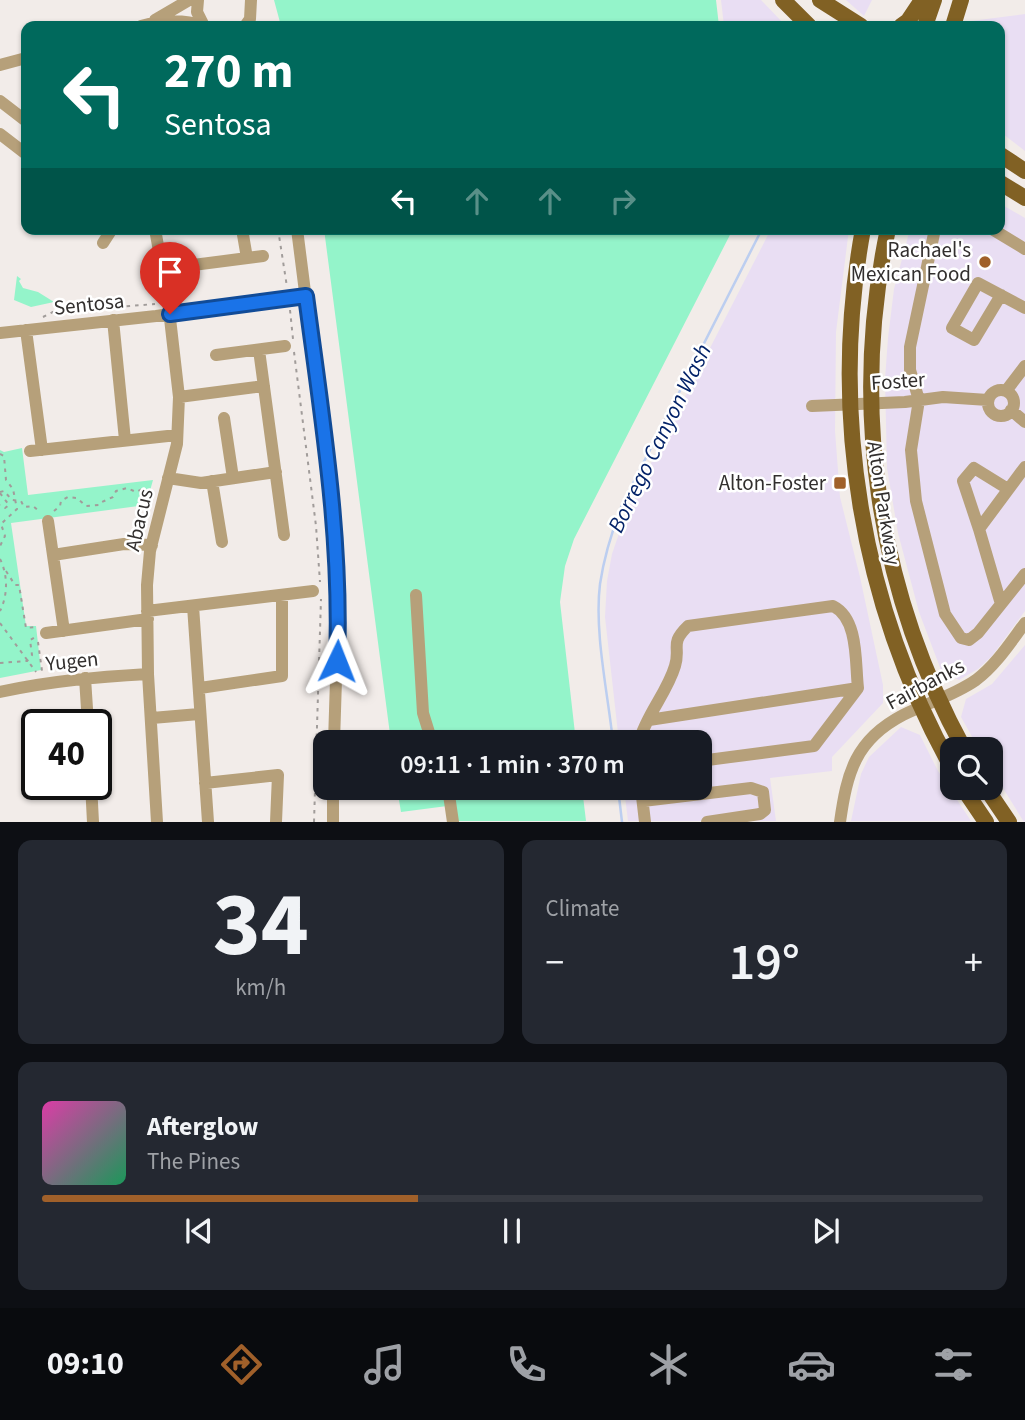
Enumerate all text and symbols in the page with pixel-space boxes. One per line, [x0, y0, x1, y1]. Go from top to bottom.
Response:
text: 270 m [164, 37, 293, 107]
icon: left [49, 49, 140, 140]
text: Sentosa [164, 102, 272, 148]
icon: left [385, 182, 423, 220]
icon: ahead [458, 182, 496, 220]
icon: ahead [531, 182, 569, 220]
icon: right [604, 182, 642, 220]
place label: Rachael's Mexican Food [851, 235, 971, 289]
pin [140, 242, 200, 314]
icon: arrive [151, 253, 189, 291]
marker: Rachael's Mexican Food [977, 254, 993, 270]
street label: Sentosa [52, 285, 126, 323]
water label: Borrego Canyon Wash [599, 338, 720, 538]
street label: Foster [870, 364, 927, 398]
street label: Alton Parkway [859, 439, 909, 567]
place label: Alton-Foster [719, 468, 827, 498]
marker: Alton-Foster [832, 475, 848, 491]
street label: Abacus [117, 486, 161, 554]
position arrow [300, 624, 374, 698]
street label: Yugen [43, 643, 100, 679]
street label: Fairbanks [880, 651, 970, 717]
speed limit sign: 40 [21, 709, 112, 800]
map controls [940, 737, 1003, 800]
button: search [940, 737, 1003, 800]
text: 09:11 · 1 min · 370 m [400, 746, 625, 783]
text: 34 [213, 861, 309, 990]
text: Climate [546, 892, 619, 925]
text: 19° [729, 926, 800, 1000]
text: − [546, 936, 564, 990]
text: + [964, 936, 983, 990]
text: km/h [235, 971, 286, 1004]
text: Afterglow [147, 1108, 258, 1145]
text: The Pines [147, 1145, 240, 1178]
icon: previous [180, 1212, 218, 1250]
icon: pause [493, 1212, 531, 1250]
icon: next [807, 1212, 845, 1250]
icon: directions [217, 1340, 266, 1389]
icon: music [360, 1340, 409, 1389]
icon: phone [502, 1340, 551, 1389]
icon: climate [644, 1340, 693, 1389]
icon: car [787, 1340, 836, 1389]
icon: filters [929, 1340, 978, 1389]
text: 09:10 [47, 1341, 124, 1387]

